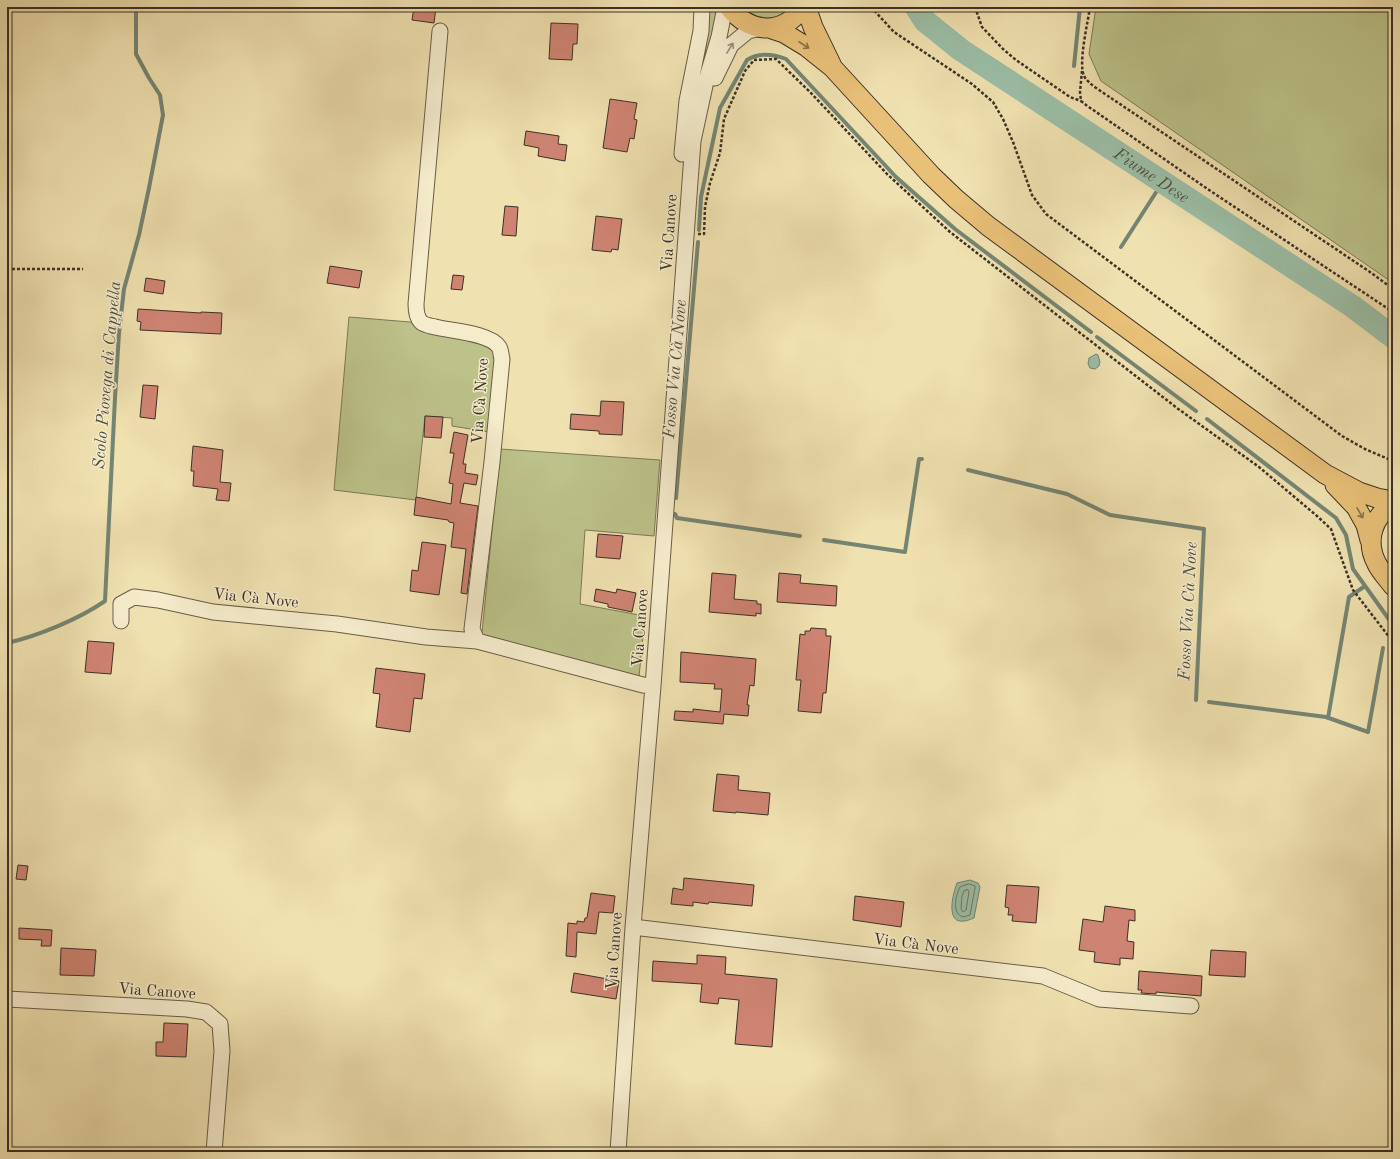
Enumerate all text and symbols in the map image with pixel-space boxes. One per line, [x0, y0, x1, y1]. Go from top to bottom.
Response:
one-way arrow [798, 41, 809, 49]
one-way arrow [726, 43, 734, 54]
water label: Fiume Dese [1109, 145, 1192, 207]
street label: Via Canove [659, 194, 681, 273]
water label: Scolo Piovega di Cappella [91, 280, 124, 470]
water label: Fosso Via Cà Nove [661, 299, 690, 440]
street label: Via Cà Nove [470, 358, 492, 445]
one-way arrow [1356, 507, 1364, 519]
water label: Fosso Via Cà Nove [1176, 541, 1201, 682]
street label: Via Cà Nove [212, 587, 299, 611]
street label: Via Canove [630, 589, 652, 668]
street label: Via Canove [604, 912, 626, 991]
street label: Via Cà Nove [872, 932, 959, 958]
street label: Via Canove [117, 981, 196, 1003]

